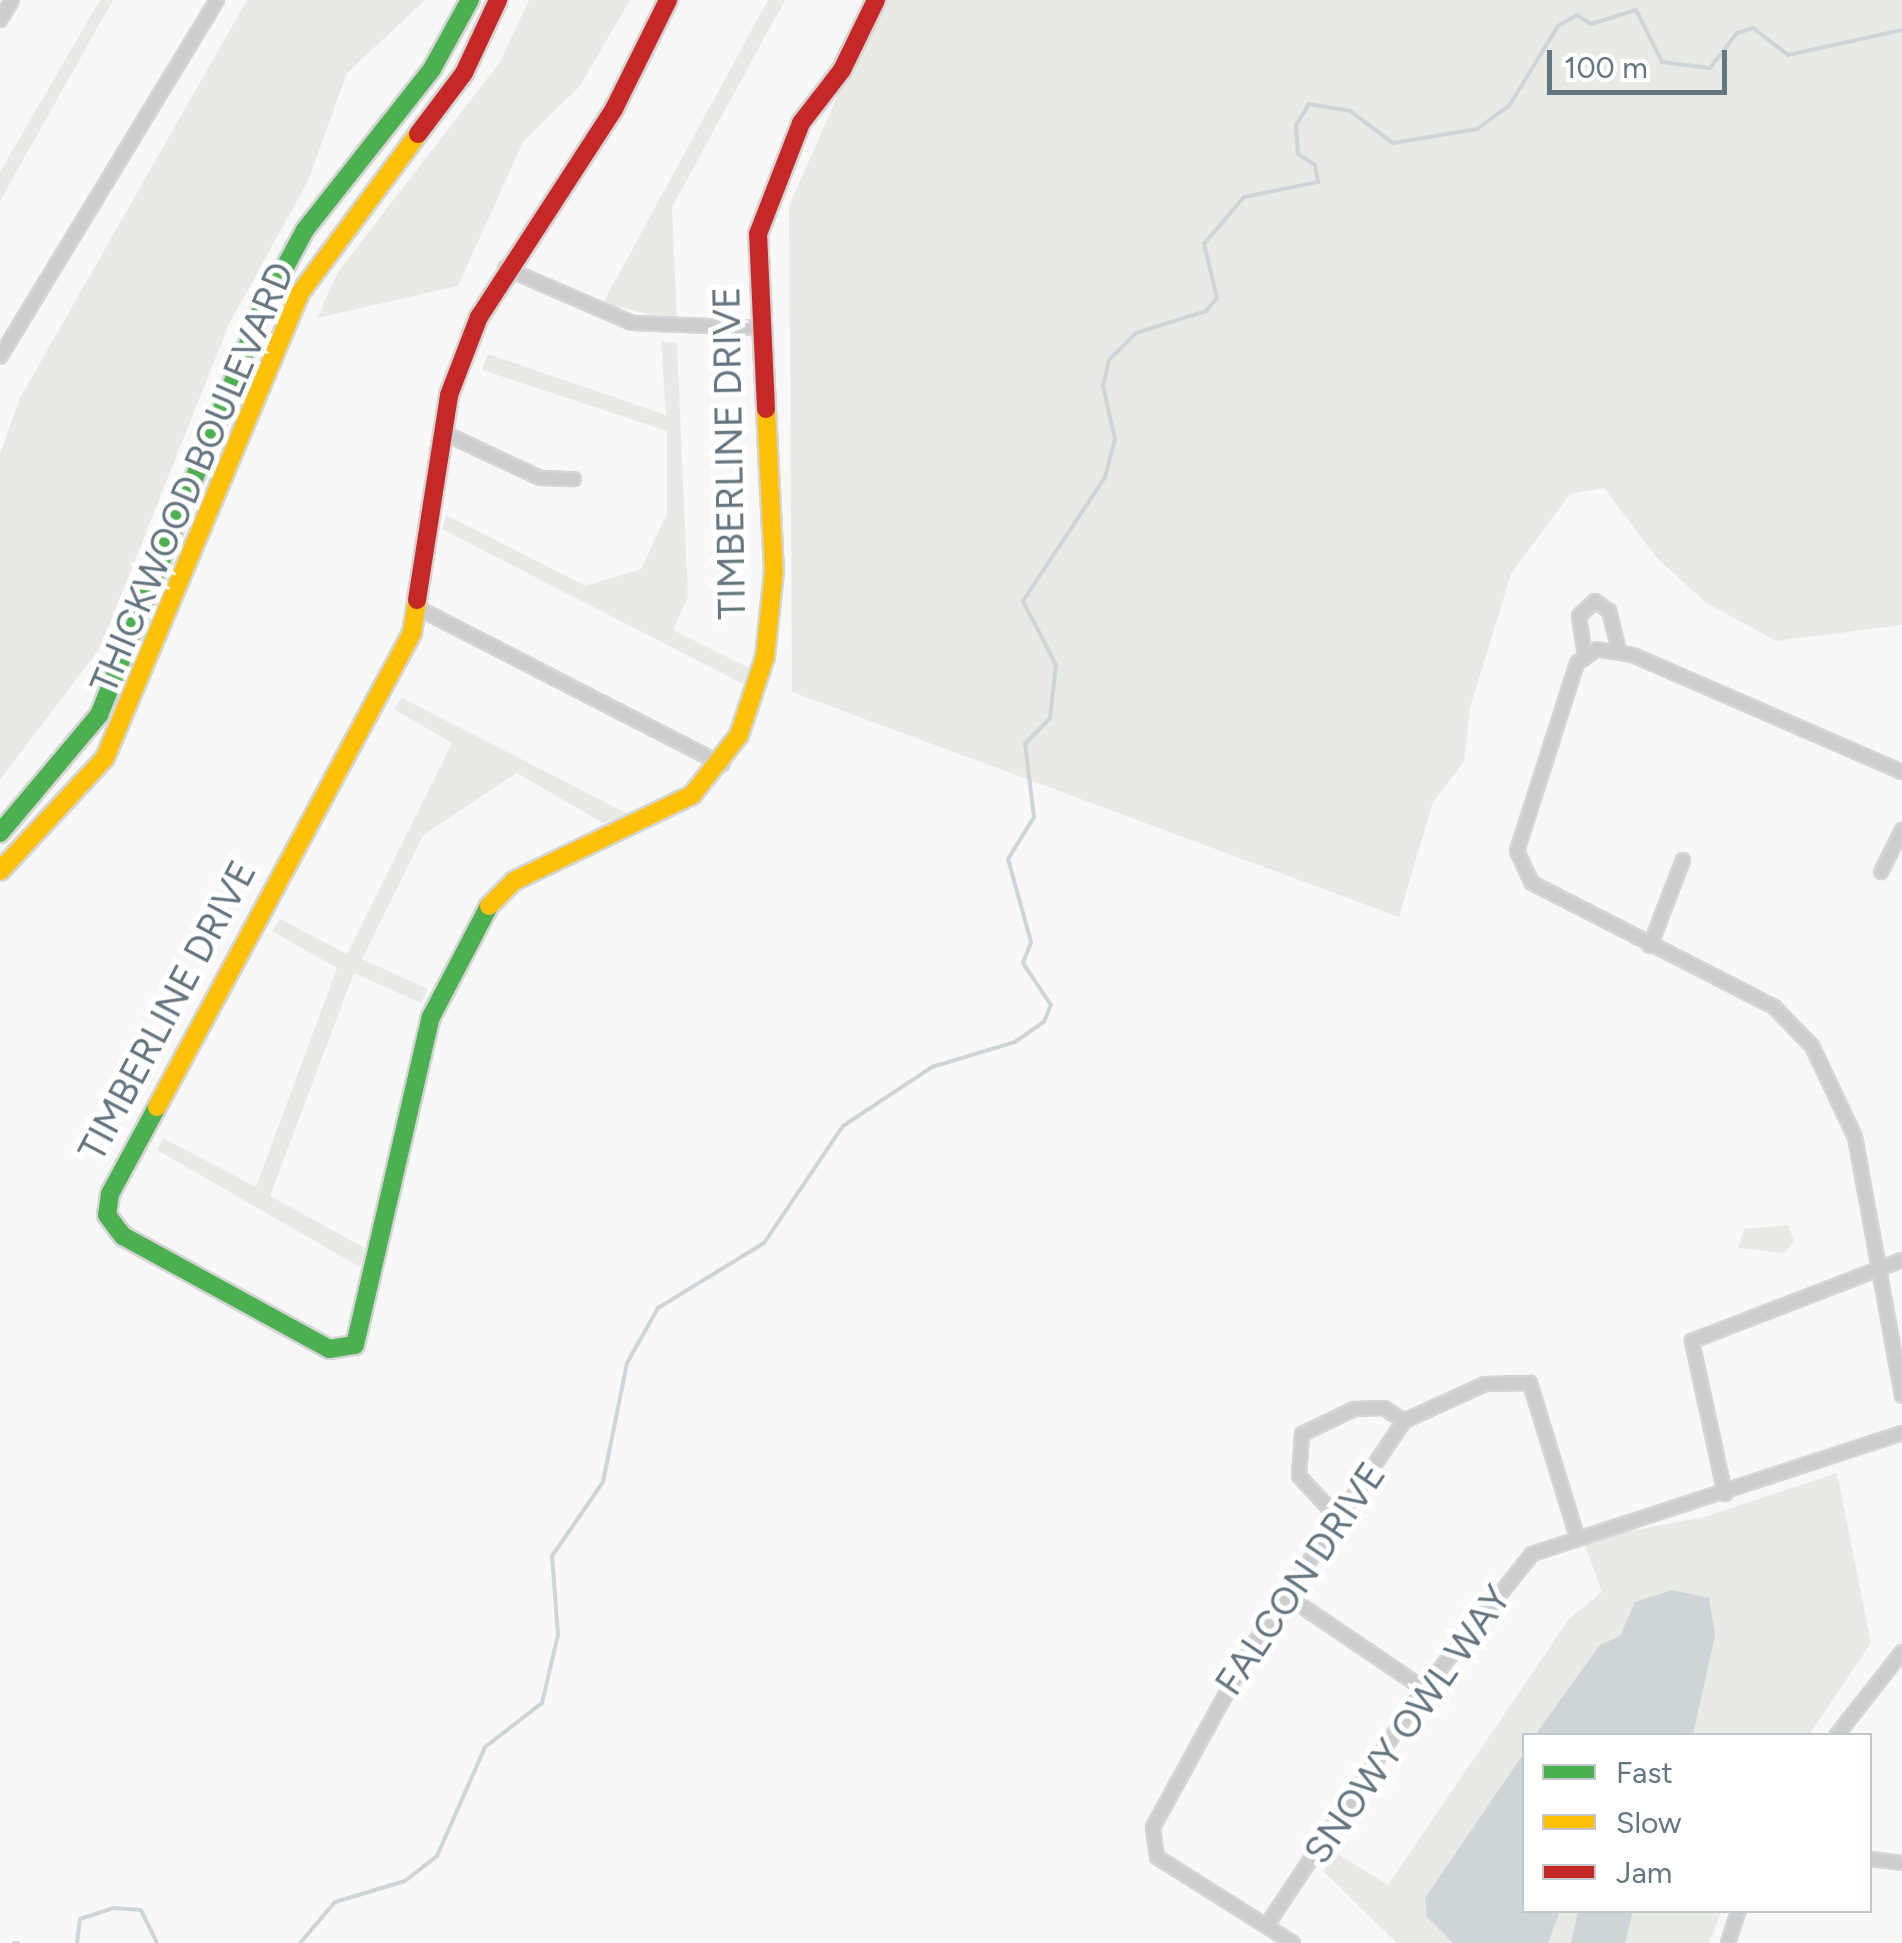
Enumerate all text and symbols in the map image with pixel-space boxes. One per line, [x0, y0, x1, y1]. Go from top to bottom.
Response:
scale bar [1552, 30, 1732, 92]
text: 100 m [1564, 49, 1648, 86]
street label: THICKWOOD BOULEVARD [81, 256, 305, 700]
street label: TIMBERLINE DRIVE [704, 286, 756, 620]
street label: TIMBERLINE DRIVE [70, 853, 266, 1169]
street label: FALCON DRIVE [1206, 1454, 1396, 1704]
street label: SNOWY OWL WAY [1295, 1577, 1521, 1873]
legend [1522, 1733, 1872, 1913]
text: Fast [1616, 1754, 1673, 1791]
text: Slow [1616, 1804, 1682, 1841]
text: Jam [1616, 1854, 1672, 1891]

